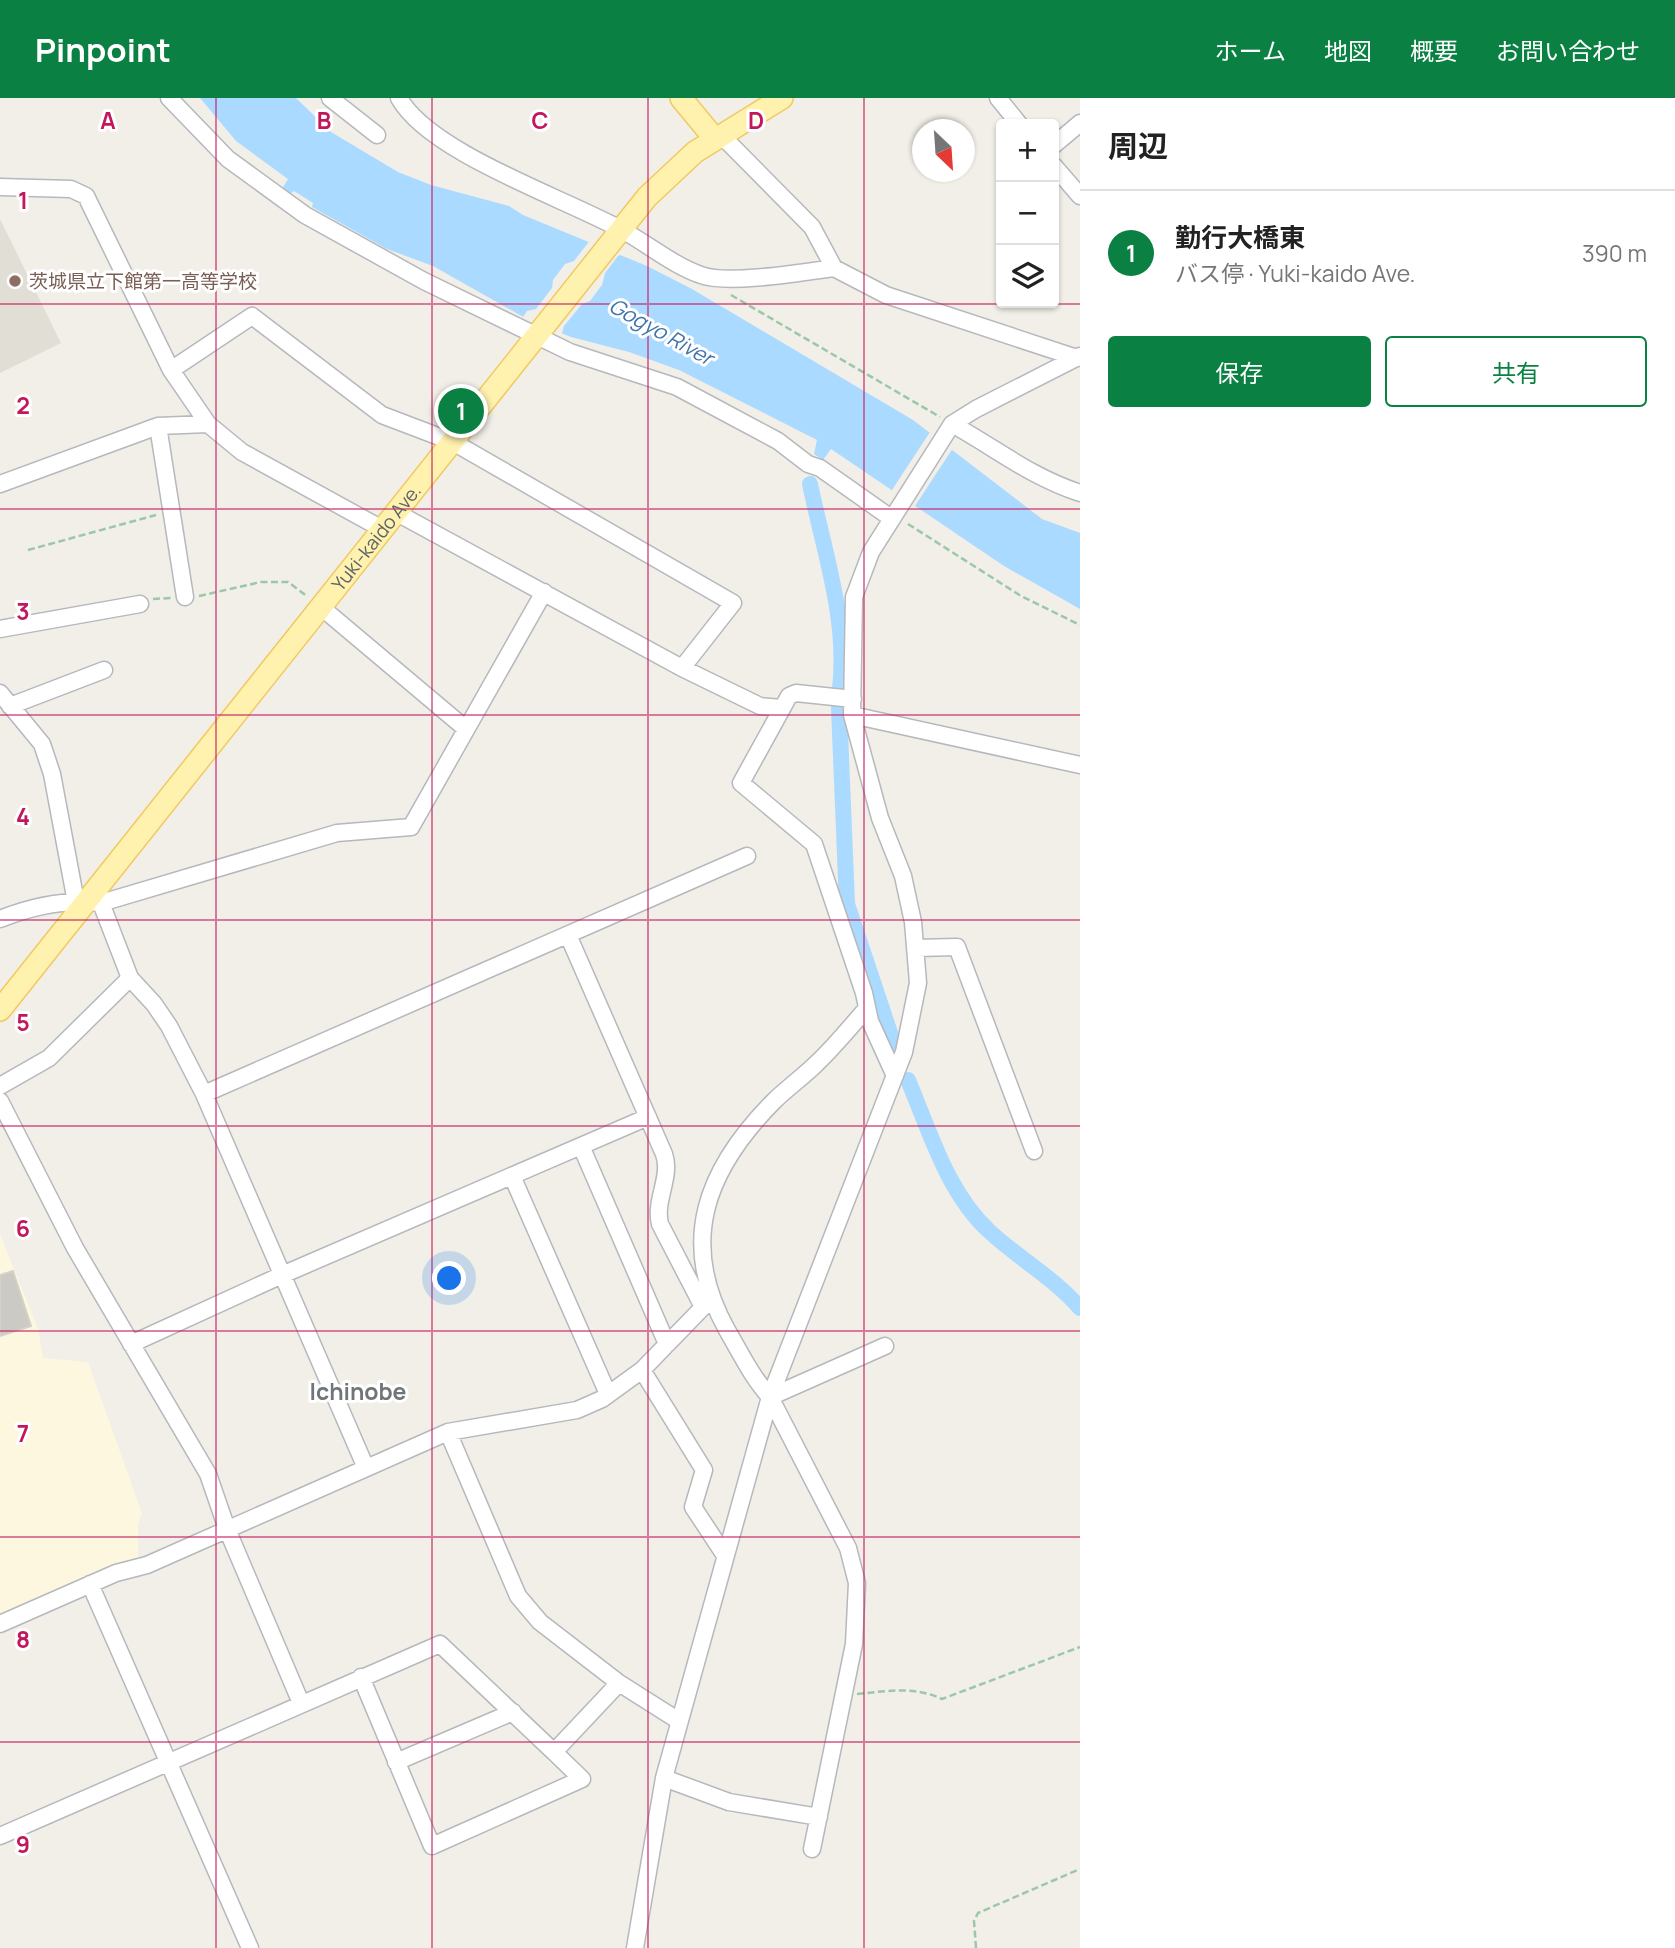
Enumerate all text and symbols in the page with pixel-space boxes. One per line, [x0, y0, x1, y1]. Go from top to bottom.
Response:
text: Pinpoint [35, 27, 171, 72]
text: ホーム [1215, 34, 1286, 67]
text: 地図 [1324, 34, 1372, 67]
text: 概要 [1410, 34, 1458, 67]
text: お問い合わせ [1496, 34, 1640, 67]
text: A [100, 104, 116, 136]
text: B [317, 104, 331, 136]
text: C [532, 104, 549, 136]
text: D [748, 104, 764, 136]
north arrow [912, 119, 975, 182]
map controls [996, 119, 1059, 308]
button: + [996, 119, 1059, 182]
text: 周辺 [1108, 125, 1168, 166]
button: − [996, 182, 1059, 245]
text: 1 [18, 184, 28, 216]
text: 勤行大橋東 [1175, 219, 1305, 255]
text: 1 [1126, 237, 1136, 269]
text: 390 m [1582, 237, 1647, 269]
button: layers [996, 245, 1059, 308]
text: バス停 · Yuki-kaido Ave. [1175, 257, 1415, 289]
place label: 茨城県立下館第一高等学校 [29, 268, 257, 294]
marker: 茨城県立下館第一高等学校 [7, 273, 23, 289]
water label: Gogyo River [604, 291, 721, 372]
button: 保存 [1108, 336, 1371, 407]
button: 共有 [1385, 336, 1647, 407]
pin: 1 [438, 385, 484, 437]
text: 2 [16, 389, 30, 421]
street label: Yuki-kaido Ave. [326, 478, 427, 596]
text: 3 [16, 595, 30, 627]
text: 4 [16, 800, 30, 832]
text: 5 [16, 1006, 30, 1038]
text: 6 [16, 1212, 30, 1244]
your location [432, 1261, 466, 1295]
district label: Ichinobe [310, 1375, 407, 1407]
text: 7 [17, 1417, 29, 1449]
text: 8 [16, 1623, 30, 1655]
text: 9 [16, 1828, 30, 1860]

